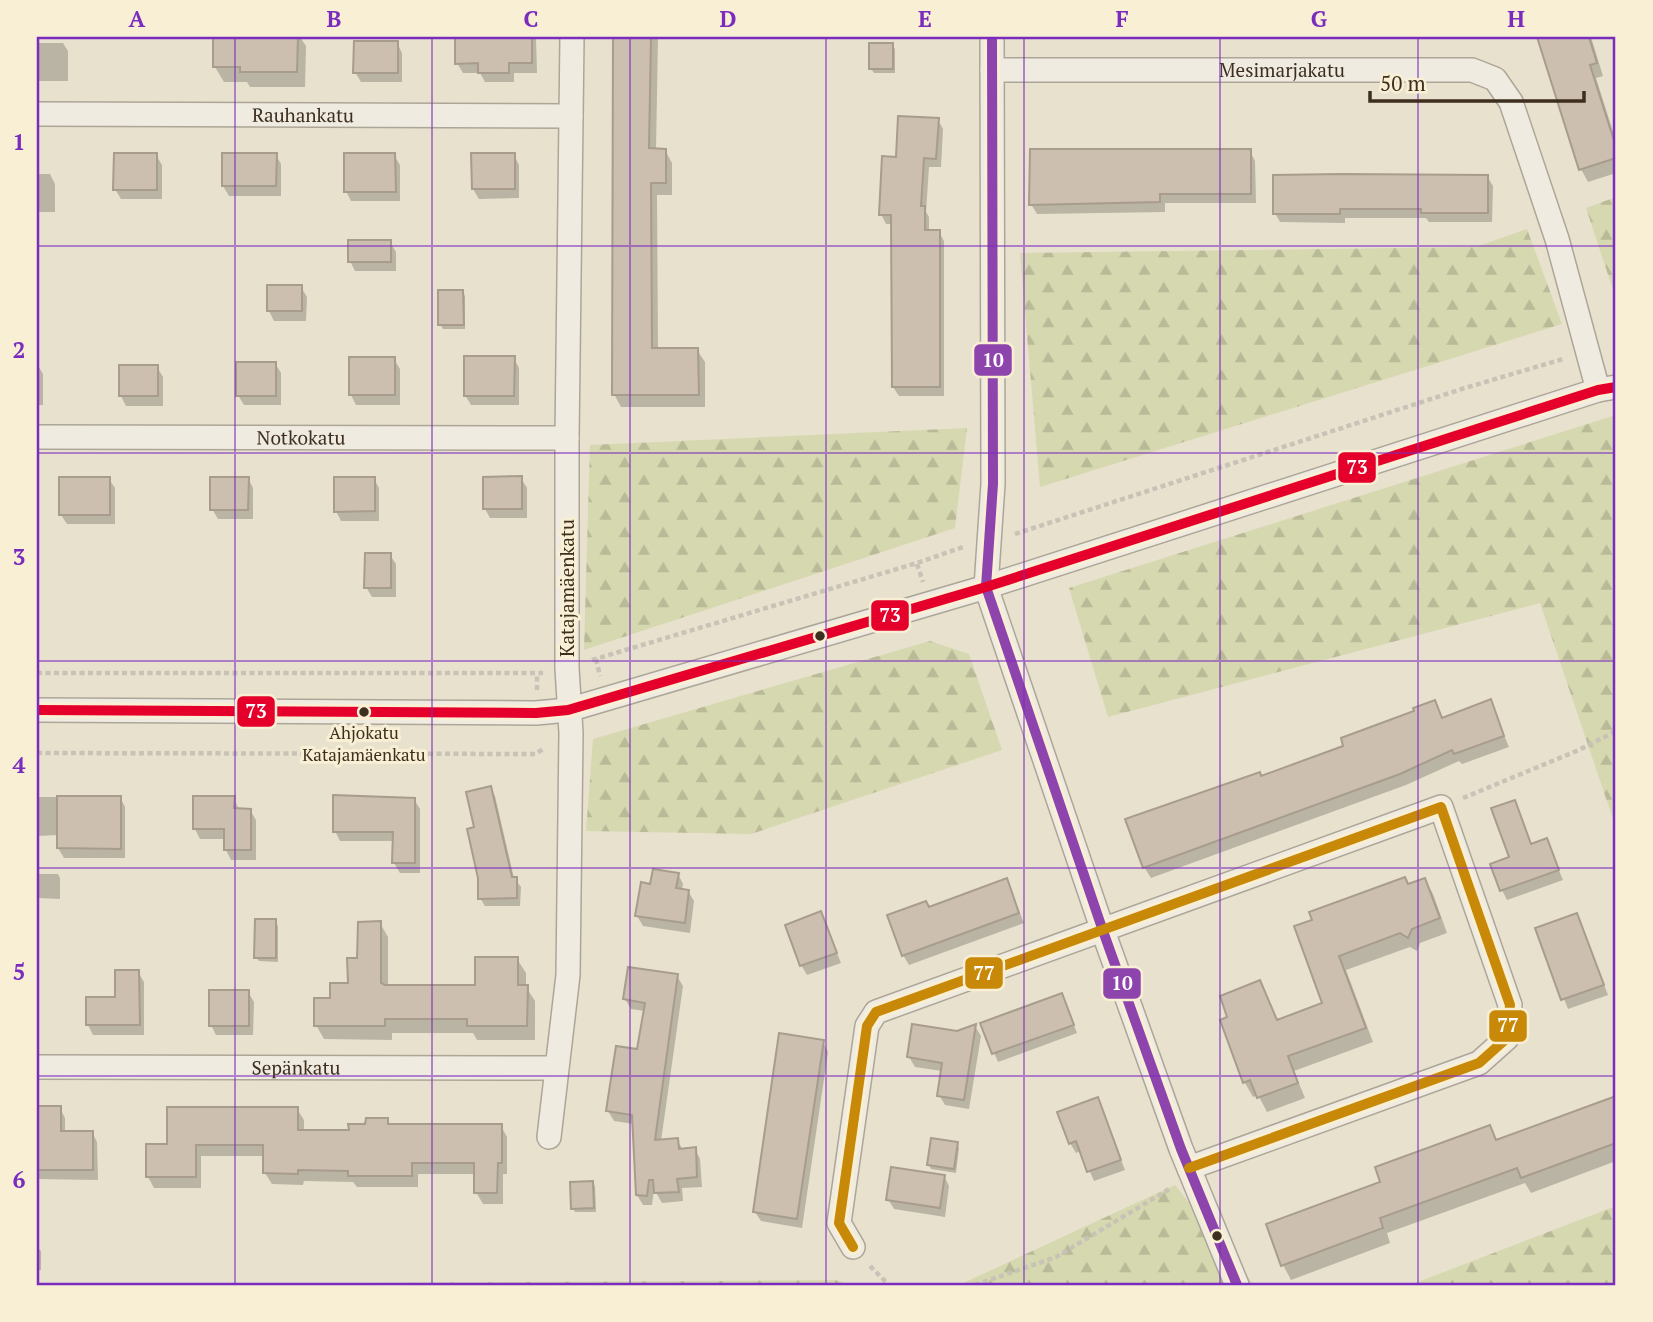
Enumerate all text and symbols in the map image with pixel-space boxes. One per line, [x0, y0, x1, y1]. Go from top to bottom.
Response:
text: A [129, 3, 146, 34]
text: B [327, 3, 342, 34]
text: C [524, 3, 539, 34]
text: D [720, 3, 737, 34]
text: E [918, 3, 932, 34]
text: F [1115, 3, 1129, 34]
text: G [1311, 3, 1328, 34]
text: H [1507, 3, 1525, 34]
street label: Mesimarjakatu [1219, 57, 1345, 82]
scale bar [1370, 60, 1583, 104]
text: 50 m [1380, 69, 1426, 97]
street label: Rauhankatu [252, 102, 354, 127]
text: 1 [13, 126, 26, 157]
text: 2 [13, 334, 26, 365]
line badge: 10 [973, 343, 1013, 377]
text: 10 [982, 347, 1004, 372]
street label: Notkokatu [257, 424, 346, 450]
line badge: 73 [1337, 451, 1377, 484]
text: 73 [1346, 454, 1368, 479]
street label: Katajamäenkatu [554, 519, 579, 657]
text: 3 [13, 541, 26, 572]
line badge: 73 [870, 599, 910, 632]
text: 73 [879, 602, 901, 627]
unlabelled marker [813, 629, 827, 643]
line badge: 73 [236, 695, 276, 728]
text: 73 [245, 698, 267, 723]
marker: Ahjokatu Katajamäenkatu [357, 705, 371, 719]
place label: Ahjokatu Katajamäenkatu [302, 721, 426, 766]
text: 4 [13, 749, 26, 780]
text: 5 [13, 956, 26, 987]
line badge: 77 [964, 956, 1004, 990]
text: 77 [973, 960, 995, 985]
line badge: 10 [1102, 967, 1142, 1000]
text: 10 [1111, 970, 1133, 995]
line badge: 77 [1488, 1009, 1528, 1043]
text: 77 [1497, 1012, 1519, 1037]
street label: Sepänkatu [252, 1054, 341, 1080]
text: 6 [13, 1164, 26, 1195]
unlabelled marker [1210, 1229, 1224, 1243]

